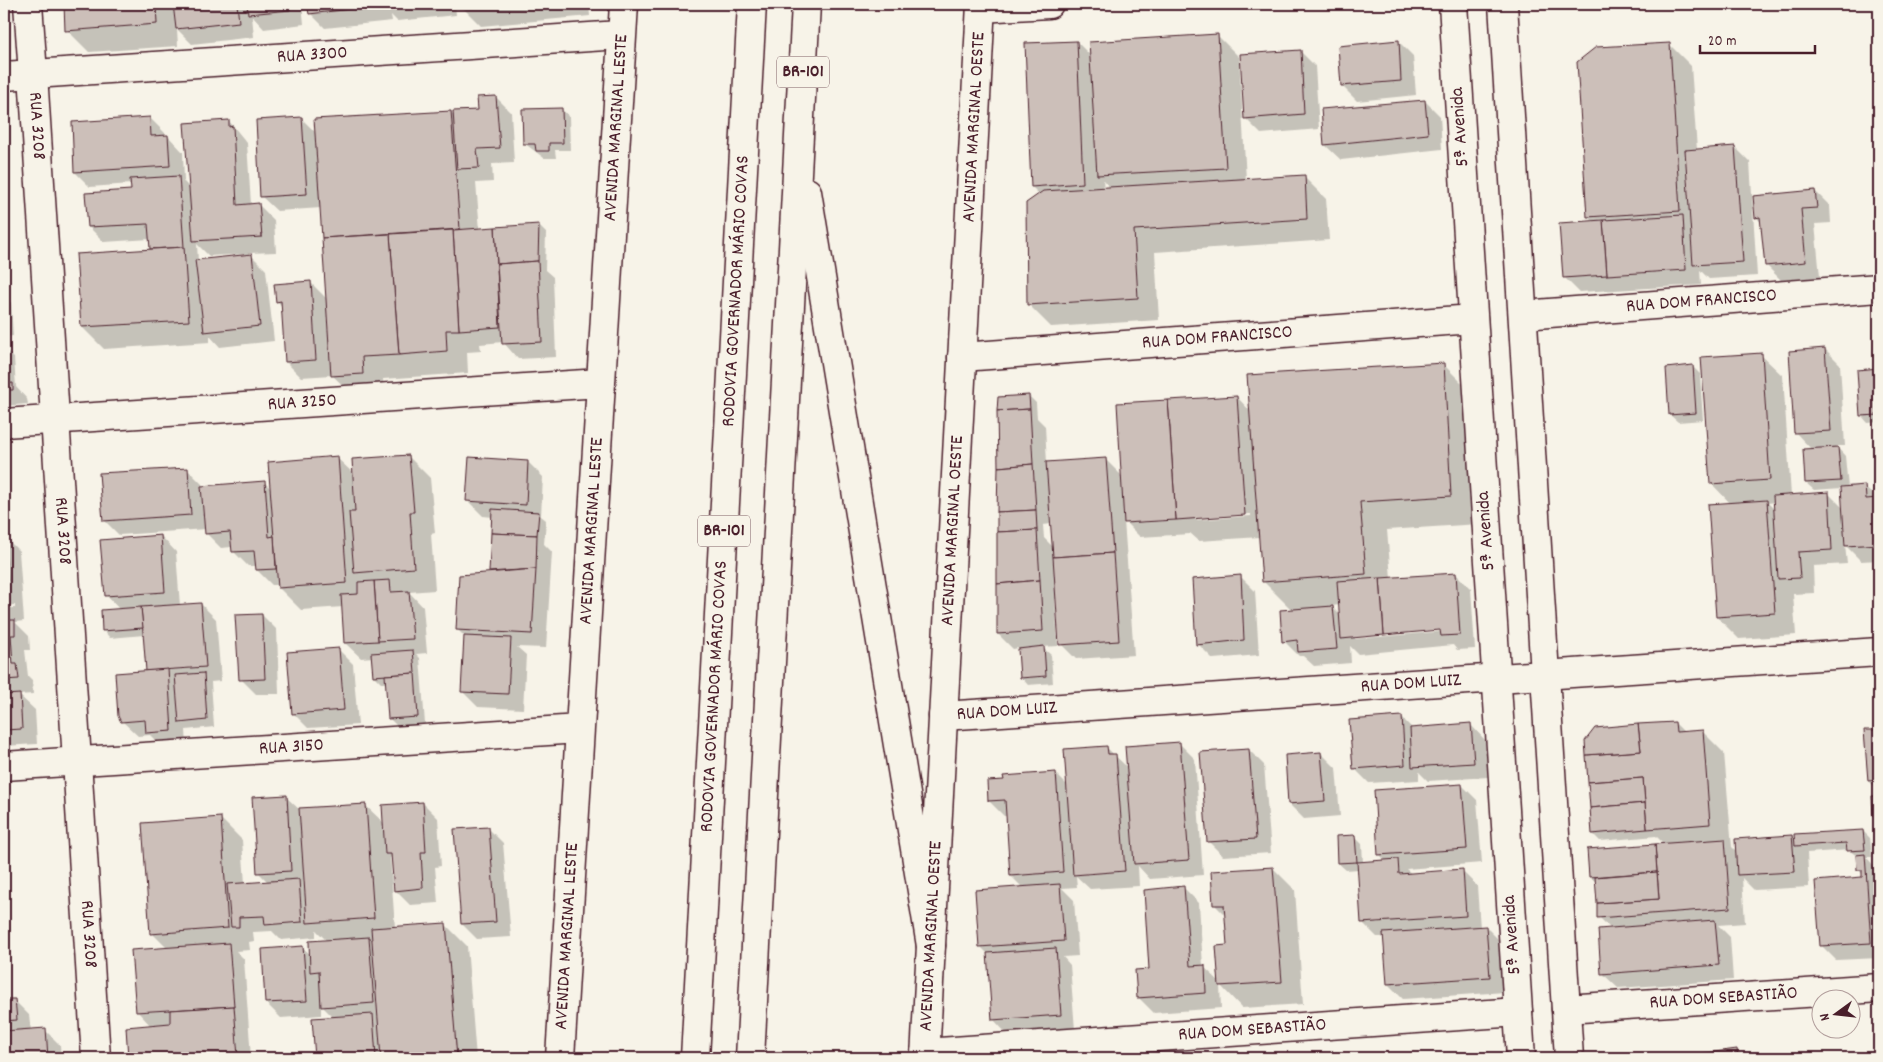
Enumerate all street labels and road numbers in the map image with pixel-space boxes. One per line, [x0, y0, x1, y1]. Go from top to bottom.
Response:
street label: AVENIDA MARGINAL OESTE [956, 31, 993, 223]
street label: AVENIDA MARGINAL LESTE [597, 33, 636, 222]
street label: RUA 3300 [276, 40, 349, 71]
road number: BR-101 [777, 56, 829, 88]
street label: 5ª Avenida [1445, 85, 1477, 168]
street label: RUA 3208 [21, 91, 52, 161]
street label: RODOVIA GOVERNADOR MÁRIO COVAS [716, 155, 757, 428]
street label: RUA DOM FRANCISCO [1625, 282, 1778, 321]
street label: RUA DOM FRANCISCO [1141, 319, 1294, 357]
street label: RUA 3250 [267, 387, 338, 419]
street label: AVENIDA MARGINAL OESTE [934, 435, 972, 627]
street label: AVENIDA MARGINAL LESTE [573, 436, 611, 625]
street label: 5ª Avenida [1471, 489, 1503, 572]
street label: RUA 3208 [47, 496, 78, 566]
road number: BR-101 [698, 516, 750, 546]
street label: RODOVIA GOVERNADOR MÁRIO COVAS [694, 560, 735, 833]
street label: RUA DOM LUIZ [1360, 667, 1463, 701]
street label: RUA DOM LUIZ [956, 695, 1059, 729]
street label: RUA 3150 [258, 732, 325, 763]
street label: AVENIDA MARGINAL OESTE [913, 840, 950, 1032]
street label: AVENIDA MARGINAL LESTE [548, 842, 587, 1030]
street label: 5ª Avenida [1497, 893, 1529, 976]
street label: RUA 3208 [72, 899, 104, 969]
street label: RUA DOM SEBASTIÃO [1649, 980, 1799, 1017]
street label: RUA DOM SEBASTIÃO [1177, 1012, 1327, 1049]

